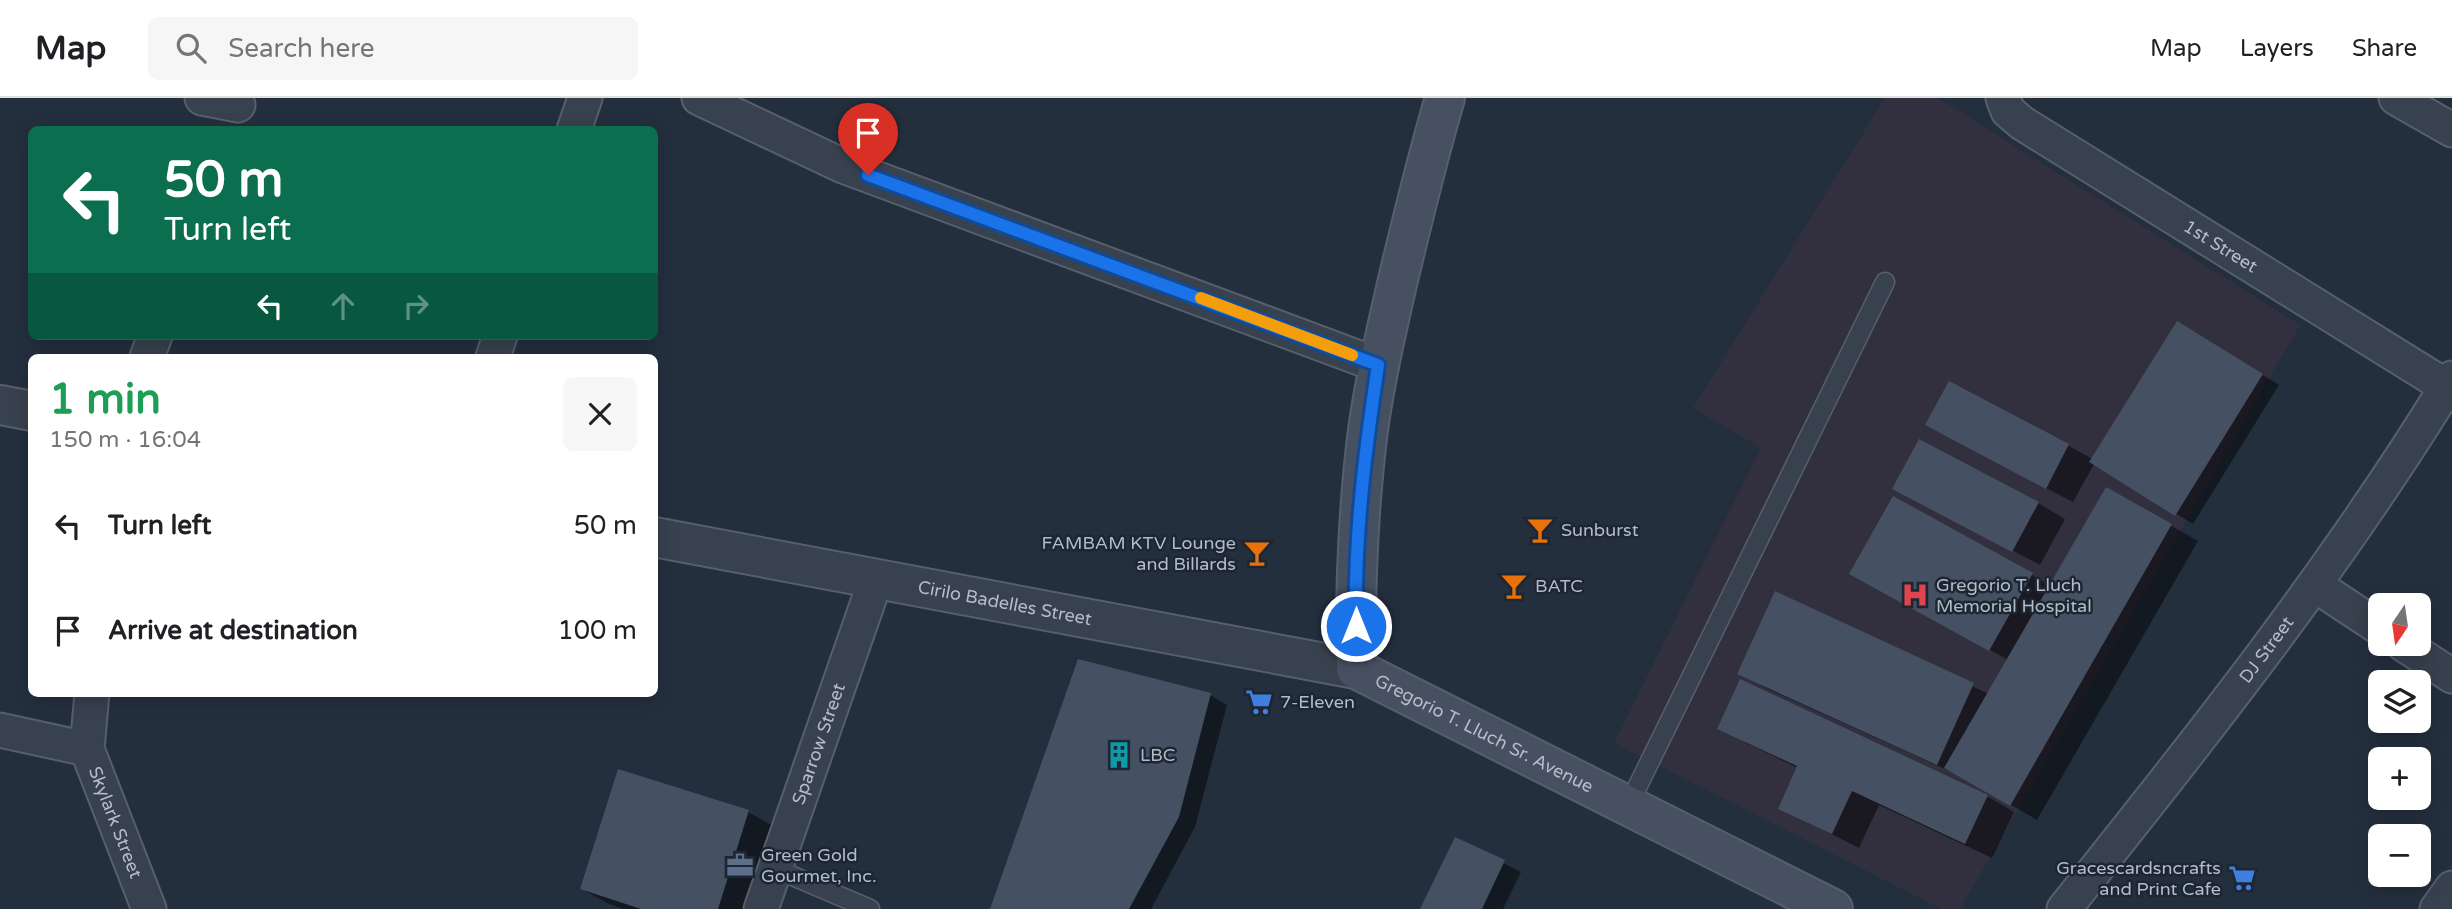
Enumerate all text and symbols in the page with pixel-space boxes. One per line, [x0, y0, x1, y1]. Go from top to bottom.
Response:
search box [148, 17, 638, 80]
text: Map [35, 29, 106, 68]
icon: search [172, 29, 210, 67]
text: Search here [228, 33, 374, 64]
text: Map [2150, 34, 2202, 63]
text: Layers [2240, 34, 2314, 63]
text: Share [2352, 34, 2417, 63]
pin [838, 103, 898, 175]
icon: arrive [849, 114, 887, 152]
text: 50 m [164, 151, 283, 210]
icon: left [49, 154, 140, 245]
text: Turn left [164, 211, 291, 249]
street label: 1st Street [2179, 215, 2262, 278]
icon: left [251, 287, 289, 325]
icon: ahead [324, 287, 362, 325]
icon: right [397, 287, 435, 325]
text: 1 min [49, 374, 161, 425]
button: close [563, 377, 637, 451]
text: 150 m · 16:04 [49, 426, 201, 454]
icon: left [49, 507, 87, 545]
text: Turn left [108, 510, 211, 541]
text: 50 m [574, 510, 637, 541]
bar icon: Sunburst [1525, 515, 1555, 545]
place label: Sunburst [1561, 519, 1639, 541]
place label: FAMBAM KTV Lounge and Billards [1042, 532, 1236, 575]
bar icon: FAMBAM KTV Lounge and Billards [1242, 538, 1272, 568]
bar icon: BATC [1499, 571, 1529, 601]
place label: Gregorio T. Lluch Memorial Hospital [1936, 574, 2092, 617]
place label: BATC [1535, 575, 1583, 597]
street label: Cirilo Badelles Street [916, 576, 1094, 630]
hospital icon: Gregorio T. Lluch Memorial Hospital [1900, 580, 1930, 610]
position arrow [1319, 589, 1393, 663]
north arrow [2368, 593, 2431, 656]
map controls [2368, 593, 2431, 887]
icon: arrive [49, 612, 87, 650]
street label: DJ Street [2234, 612, 2299, 687]
text: Arrive at destination [108, 615, 358, 646]
text: 100 m [557, 615, 637, 646]
street label: Gregorio T. Lluch Sr. Avenue [1371, 669, 1597, 798]
button: layers [2368, 670, 2431, 733]
street label: Sparrow Street [787, 680, 850, 807]
supermarket icon: 7-Eleven [1244, 687, 1274, 717]
place label: 7-Eleven [1280, 691, 1355, 713]
building icon: LBC [1104, 740, 1134, 770]
place label: LBC [1140, 744, 1175, 766]
button: + [2368, 747, 2431, 810]
street label: Skylark Street [84, 763, 147, 882]
button: − [2368, 824, 2431, 887]
place label: Green Gold Gourmet, Inc. [761, 844, 877, 887]
office icon: Green Gold Gourmet, Inc. [725, 850, 755, 880]
place label: Gracescardsncrafts and Print Cafe [2056, 857, 2221, 900]
supermarket icon: Gracescardsncrafts and Print Cafe [2227, 863, 2257, 893]

